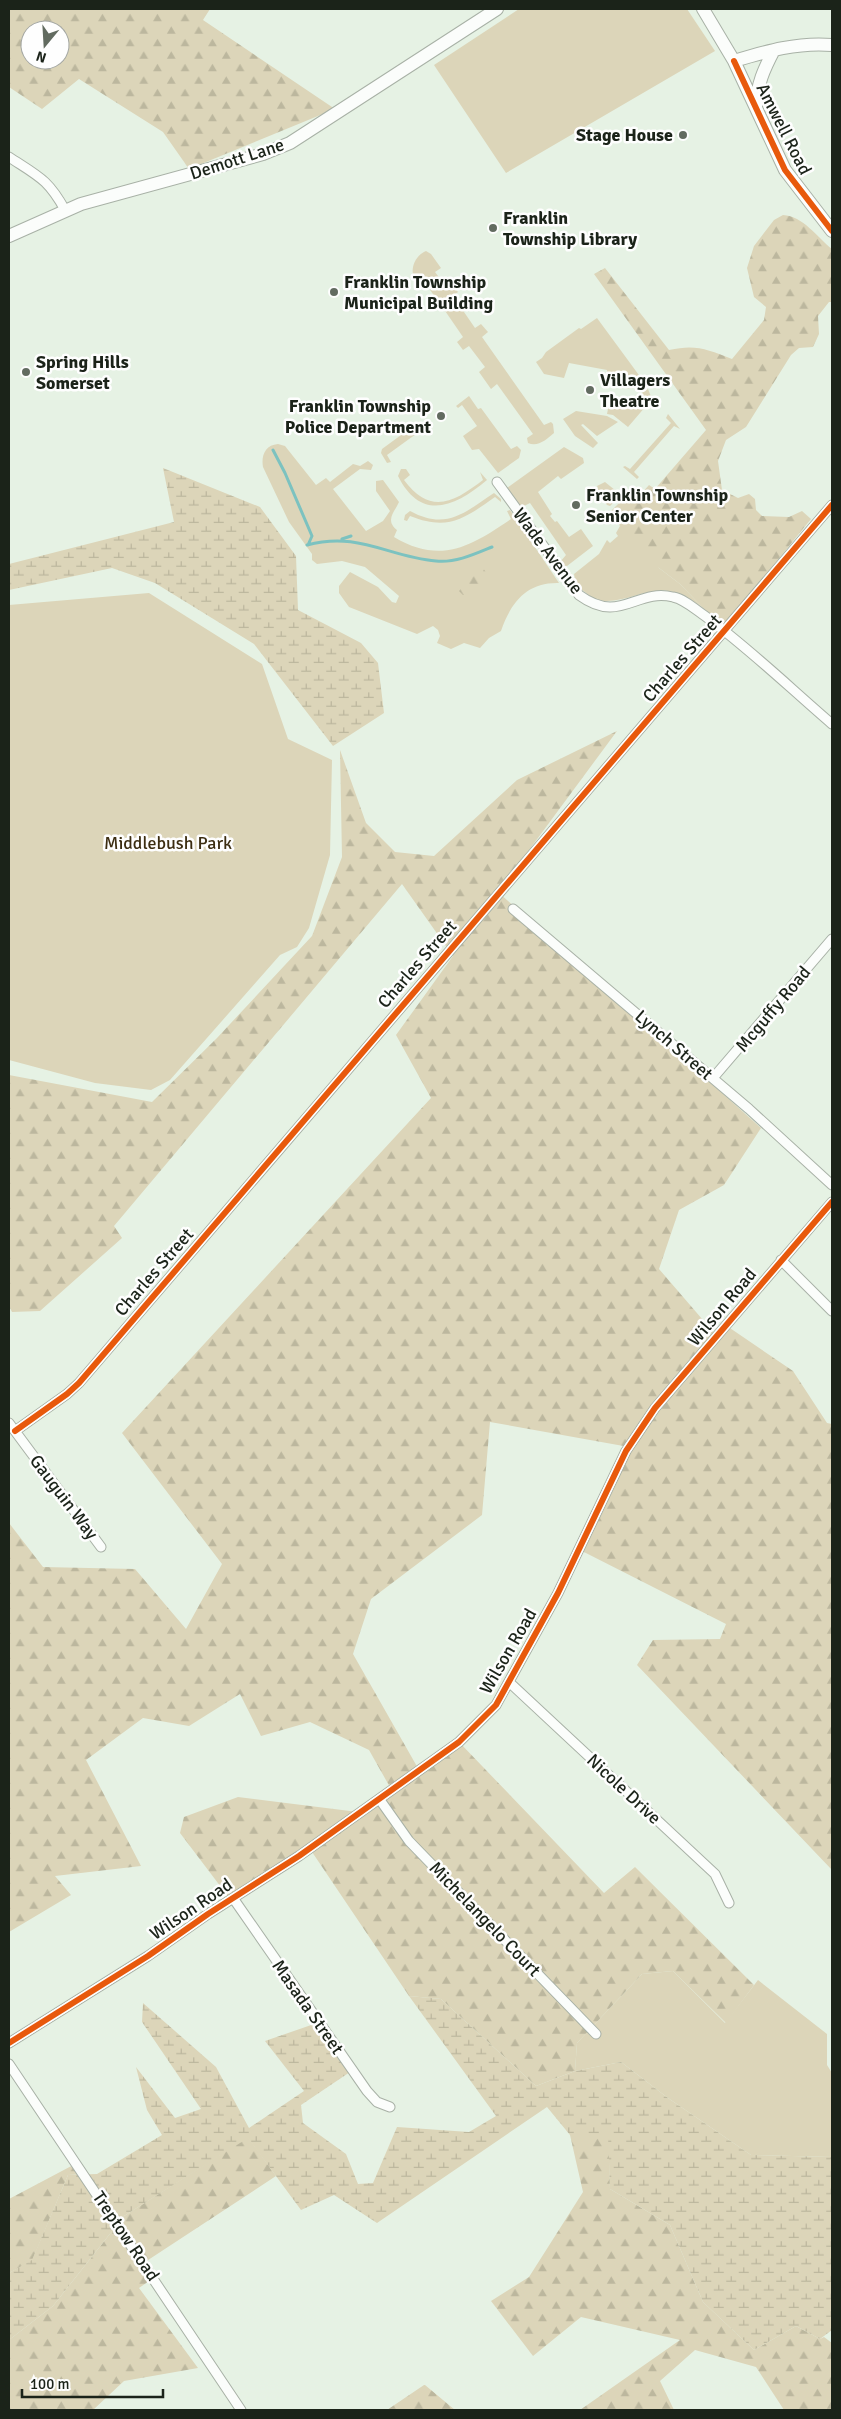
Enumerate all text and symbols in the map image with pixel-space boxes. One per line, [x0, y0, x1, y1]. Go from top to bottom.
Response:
north arrow [20, 20, 70, 70]
text: N [34, 47, 48, 66]
street label: Amwell Road [752, 80, 816, 178]
place label: Stage House [576, 124, 673, 146]
marker: Stage House [677, 129, 689, 141]
street label: Demott Lane [187, 133, 287, 185]
place label: Franklin Township Library [503, 207, 637, 250]
marker: Franklin Township Library [487, 222, 499, 234]
place label: Franklin Township Municipal Building [344, 271, 493, 314]
marker: Franklin Township Municipal Building [328, 286, 340, 298]
place label: Spring Hills Somerset [36, 351, 129, 394]
marker: Spring Hills Somerset [20, 366, 32, 378]
place label: Villagers Theatre [600, 369, 670, 412]
marker: Villagers Theatre [584, 384, 596, 396]
place label: Franklin Township Police Department [285, 395, 431, 438]
marker: Franklin Township Police Department [435, 410, 447, 422]
place label: Franklin Township Senior Center [586, 484, 729, 527]
marker: Franklin Township Senior Center [570, 499, 582, 511]
street label: Wade Avenue [508, 503, 588, 599]
street label: Charles Street [638, 610, 726, 706]
park label: Middlebush Park [104, 832, 232, 854]
street label: Charles Street [373, 916, 461, 1012]
street label: Mcguffy Road [731, 962, 815, 1056]
street label: Lynch Street [631, 1005, 717, 1085]
street label: Charles Street [110, 1224, 198, 1320]
street label: Wilson Road [683, 1264, 761, 1350]
street label: Gauguin Way [25, 1450, 103, 1544]
street label: Wilson Road [475, 1604, 541, 1698]
street label: Nicole Drive [582, 1749, 666, 1829]
street label: Michelangelo Court [425, 1857, 545, 1981]
street label: Wilson Road [145, 1873, 237, 1945]
street label: Masada Street [267, 1956, 349, 2058]
street label: Treptow Road [88, 2187, 164, 2285]
scale bar [22, 2366, 164, 2398]
text: 100 m [30, 2375, 70, 2393]

